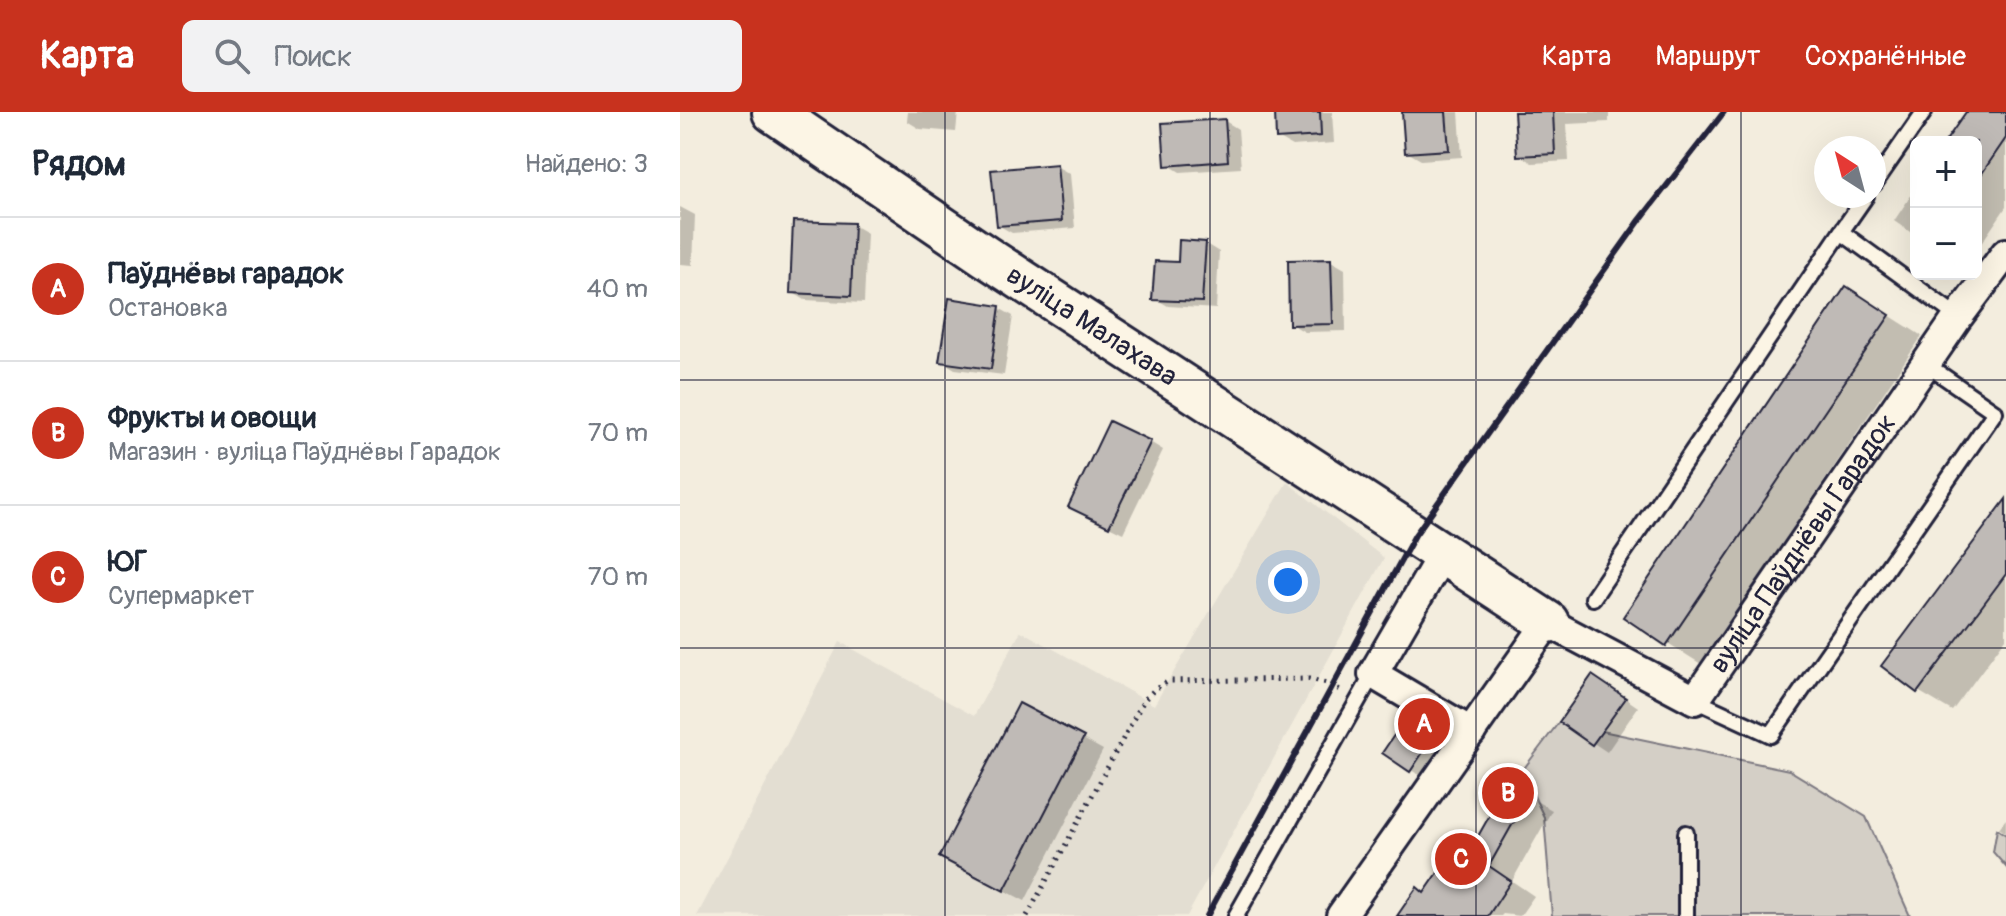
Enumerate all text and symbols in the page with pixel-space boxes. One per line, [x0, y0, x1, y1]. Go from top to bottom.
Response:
search box [182, 20, 742, 92]
text: Карта [40, 32, 134, 80]
icon: search [210, 34, 254, 78]
text: Поиск [274, 38, 352, 75]
text: Карта [1542, 39, 1611, 74]
text: Маршрут [1655, 39, 1761, 74]
text: Сохранённые [1805, 39, 1966, 74]
north arrow [1814, 136, 1886, 208]
map controls [1910, 136, 1982, 280]
button: + [1910, 136, 1982, 208]
text: Рядом [32, 143, 126, 186]
text: Найдено: 3 [525, 148, 648, 180]
button: − [1910, 208, 1982, 280]
text: Паўднёвы гарадок [108, 255, 344, 292]
street label: вуліца Малахава [1000, 257, 1184, 394]
text: A [50, 273, 66, 305]
text: 40 m [586, 273, 648, 305]
text: Остановка [108, 292, 228, 324]
text: Фрукты и овощи [108, 399, 316, 436]
street label: вуліца Паўднёвы Гарадок [1701, 407, 1904, 680]
text: B [51, 417, 65, 449]
text: 70 m [588, 417, 648, 449]
text: Магазин · вуліца Паўднёвы Гарадок [108, 436, 501, 468]
text: ЮГ [108, 543, 148, 580]
text: C [50, 561, 66, 593]
text: 70 m [588, 561, 648, 593]
your location [1268, 562, 1308, 602]
text: Супермаркет [108, 580, 254, 612]
pin: A [1398, 694, 1450, 754]
pin: B [1482, 763, 1534, 823]
pin: C [1435, 829, 1487, 889]

